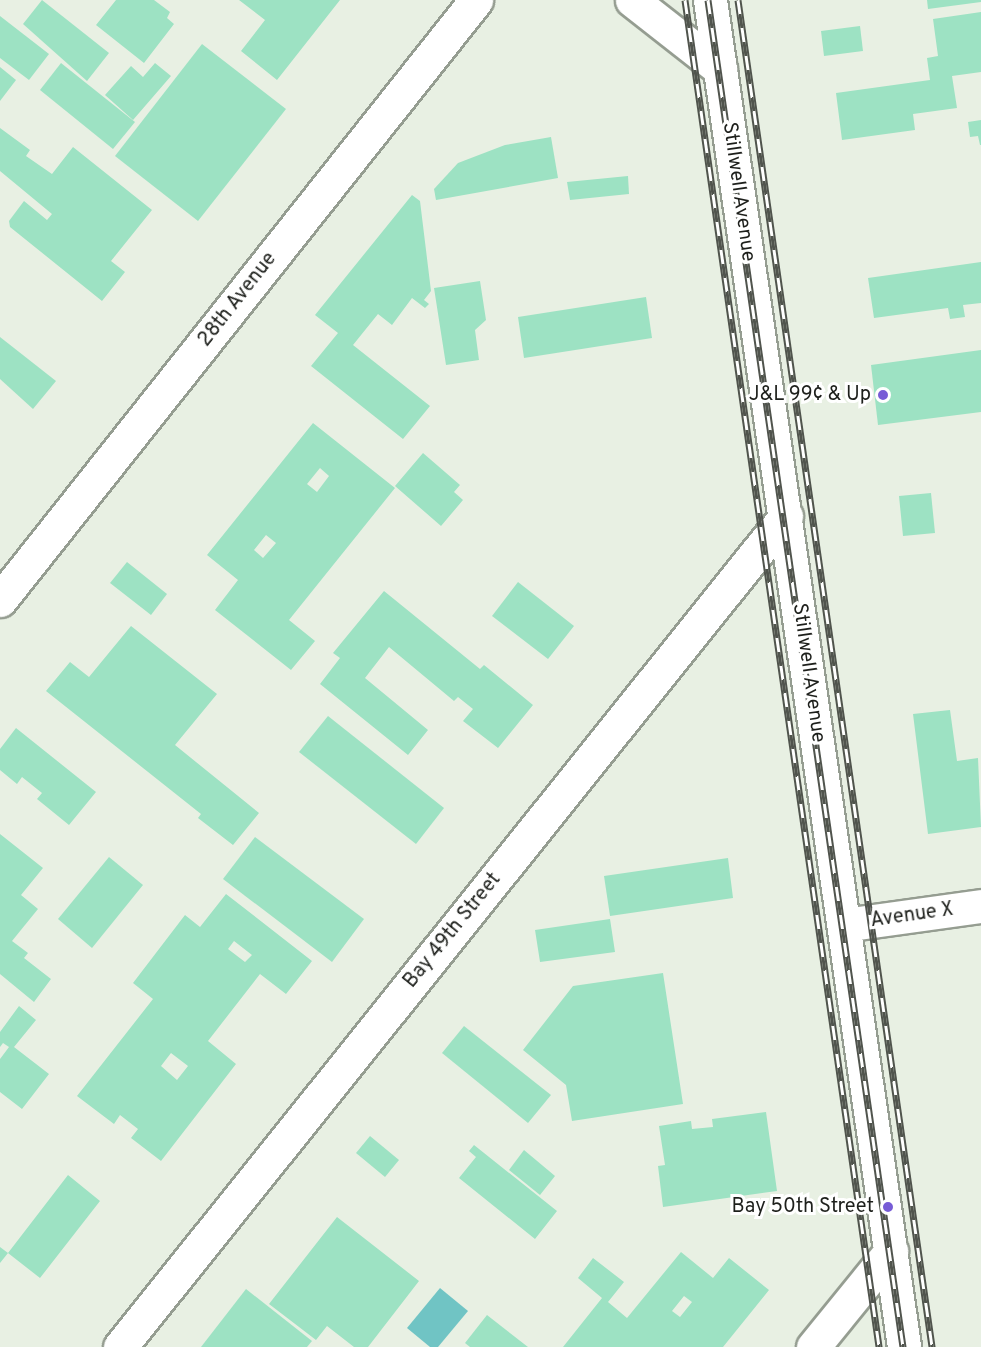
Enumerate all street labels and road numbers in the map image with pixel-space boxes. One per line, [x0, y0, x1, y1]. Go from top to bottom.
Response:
street label: Stillwell Avenue [716, 120, 760, 264]
street label: 28th Avenue [193, 248, 283, 352]
street label: Stillwell Avenue [786, 601, 830, 745]
street label: Bay 49th Street [399, 869, 507, 993]
street label: Avenue X [869, 898, 955, 934]

